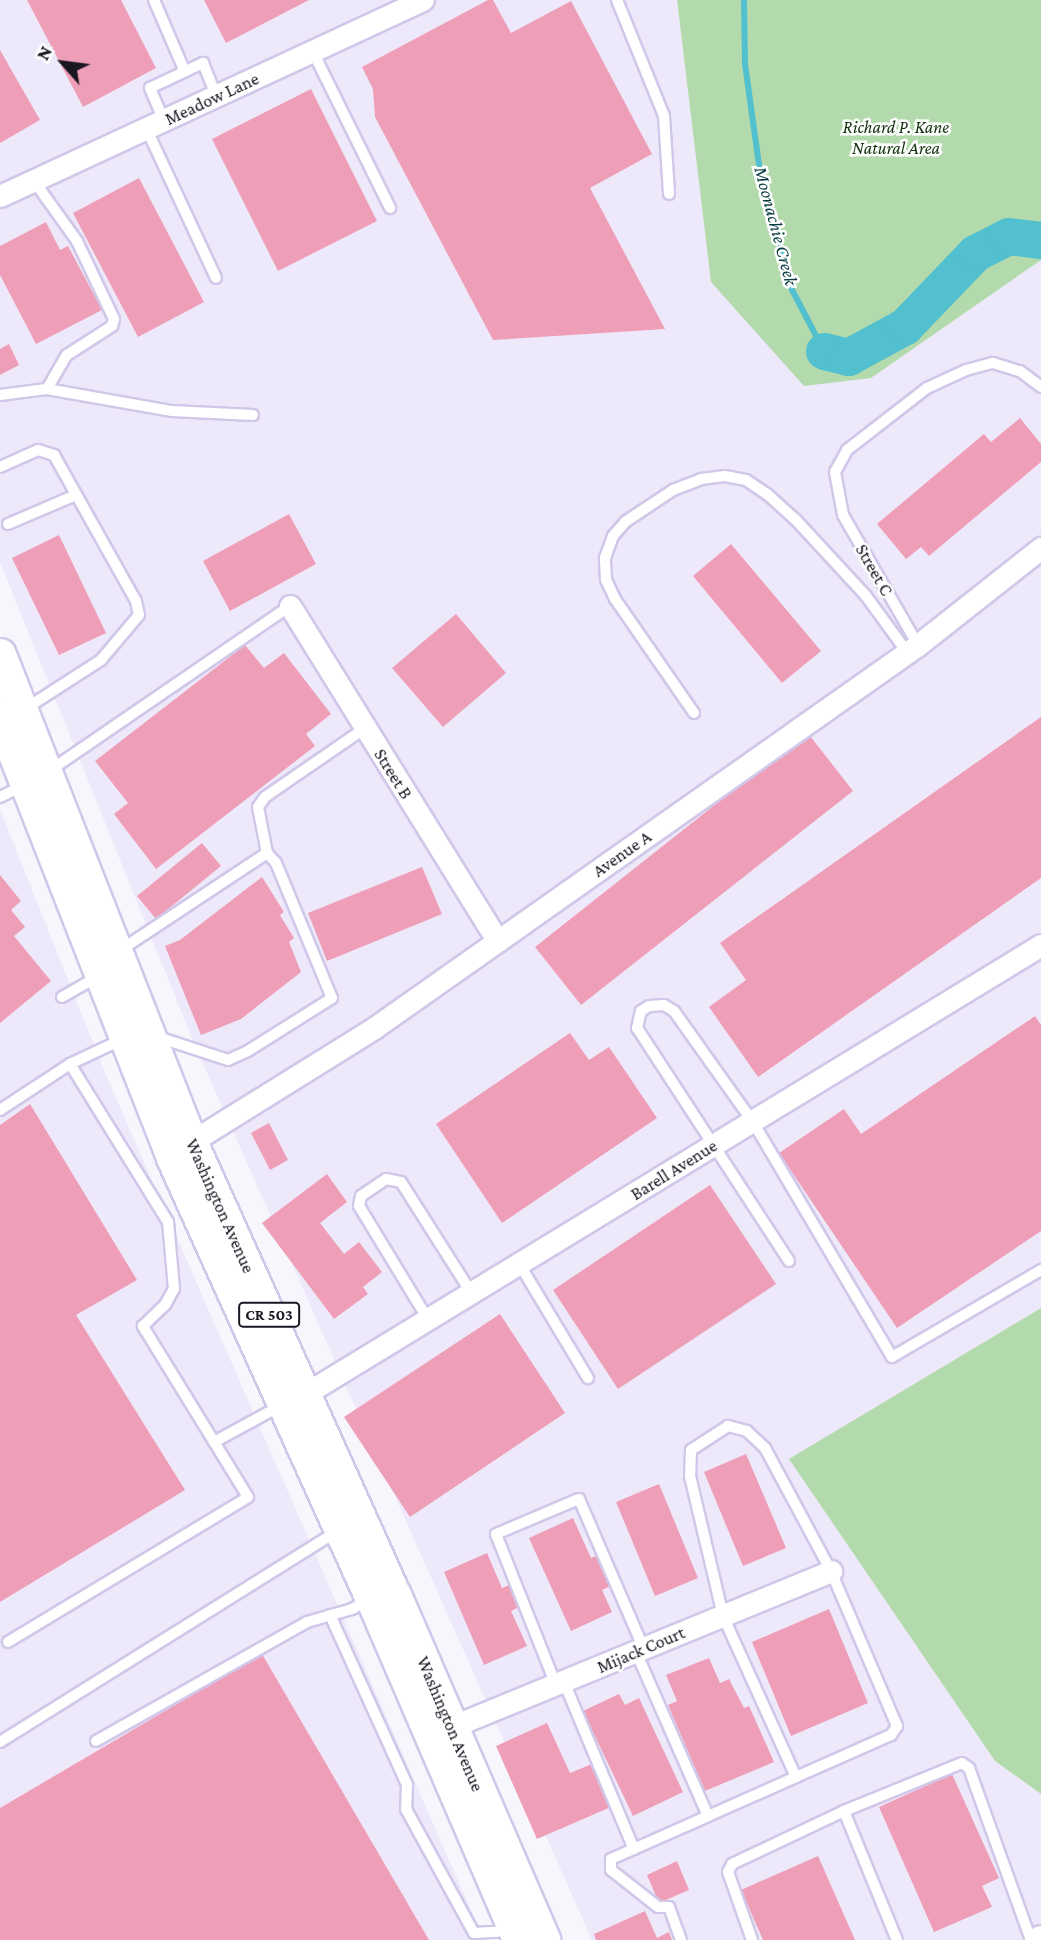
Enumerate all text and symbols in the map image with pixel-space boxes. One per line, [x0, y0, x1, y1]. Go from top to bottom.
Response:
north arrow [28, 28, 98, 98]
text: N [32, 42, 56, 64]
street label: Meadow Lane [162, 68, 262, 130]
park label: Richard P. Kane Natural Area [843, 117, 949, 160]
water label: Moonachie Creek [749, 164, 803, 288]
street label: Street C [851, 540, 897, 600]
street label: Street B [369, 745, 417, 803]
street label: Avenue A [589, 826, 655, 882]
street label: Barell Avenue [627, 1135, 721, 1205]
street label: Washington Avenue [181, 1136, 259, 1276]
road number: CR 503 [238, 1302, 300, 1328]
street label: Mijack Court [594, 1622, 688, 1678]
street label: Washington Avenue [412, 1653, 488, 1795]

